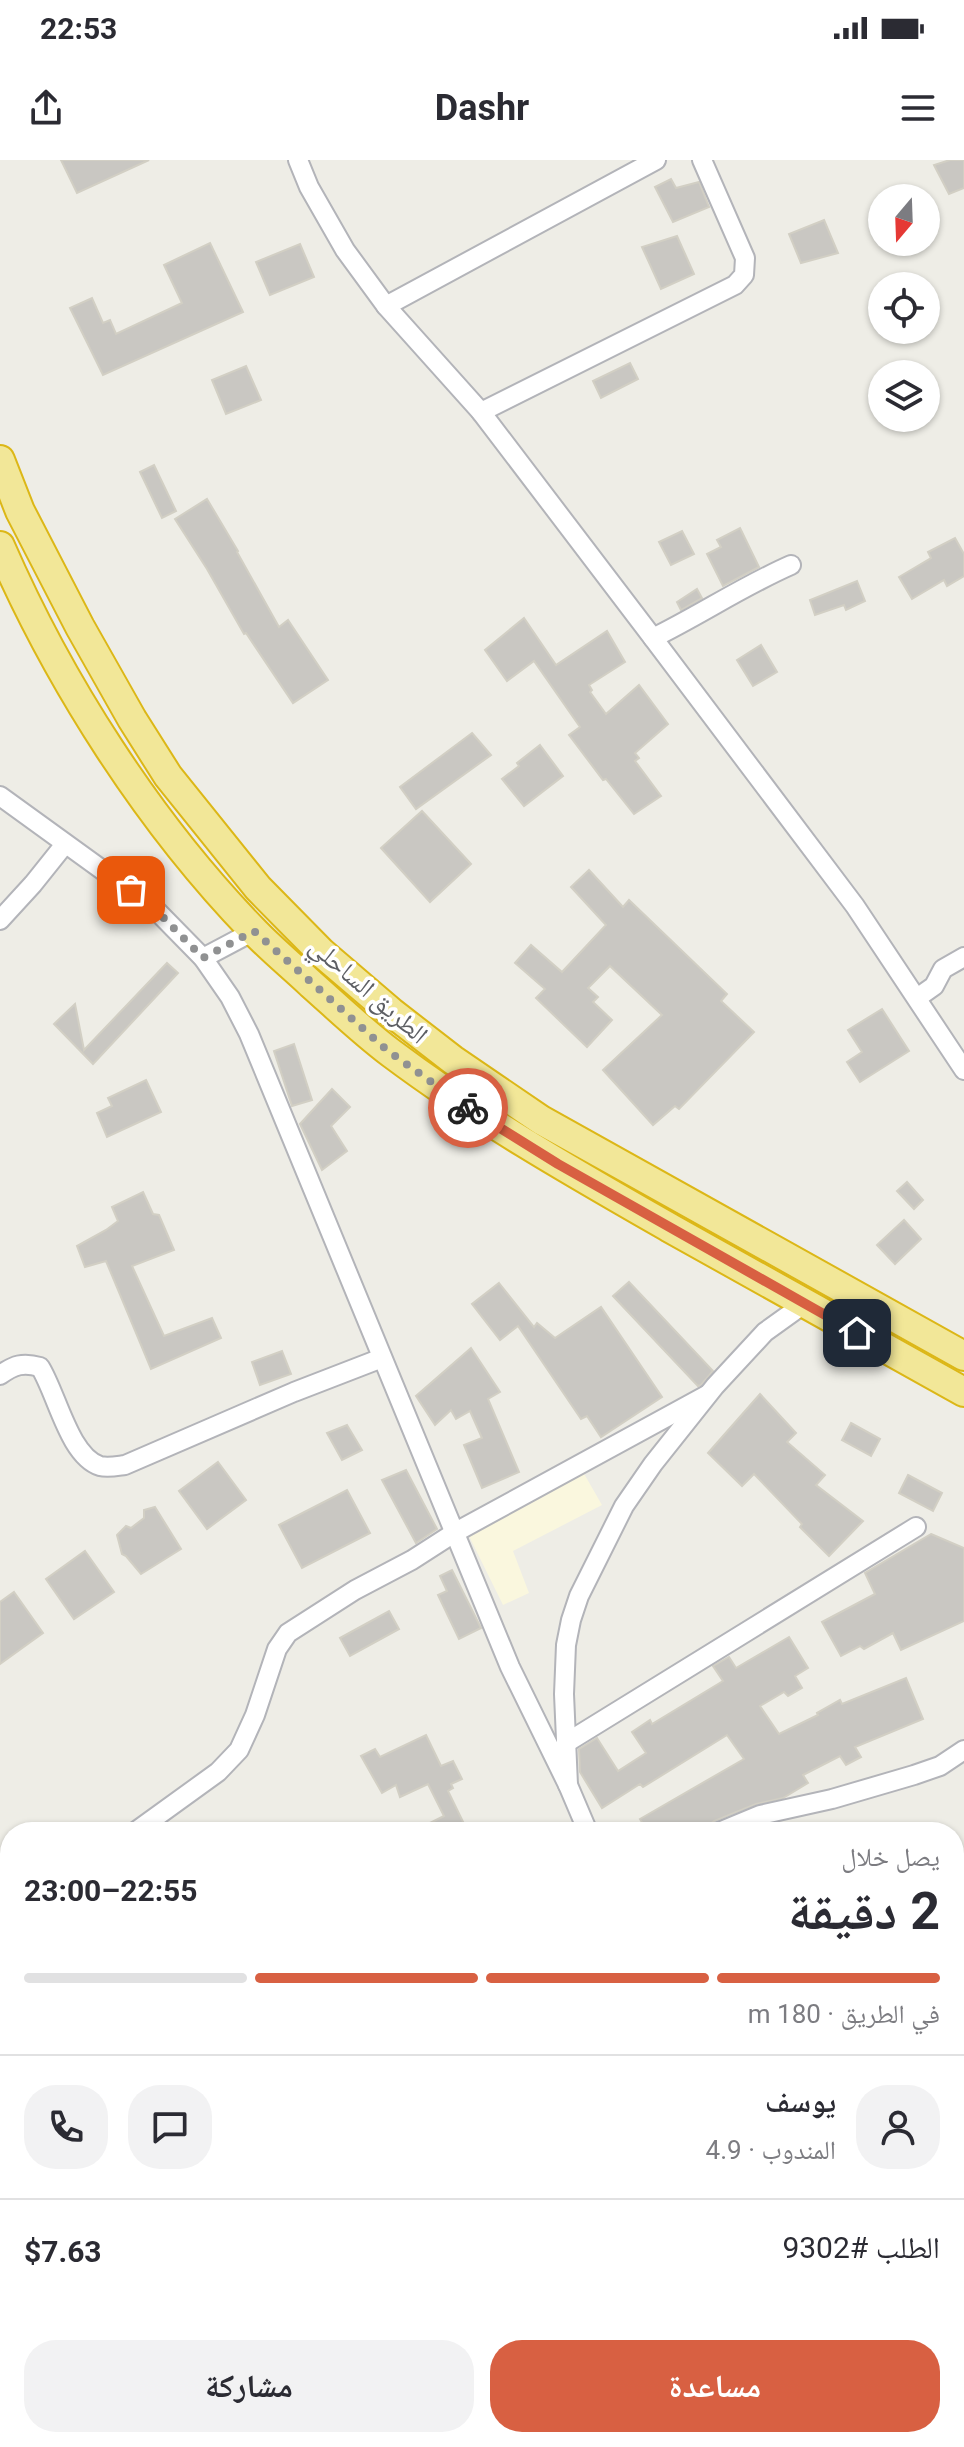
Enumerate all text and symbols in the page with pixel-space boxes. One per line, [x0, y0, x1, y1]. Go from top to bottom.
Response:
text: 22:53 [40, 11, 117, 46]
icon: share [24, 86, 68, 130]
icon: menu [896, 86, 940, 130]
text: Dashr [435, 87, 529, 129]
north arrow [868, 184, 940, 256]
map controls [868, 184, 940, 432]
button: locate [868, 272, 940, 344]
button: layers [868, 360, 940, 432]
pin [97, 856, 165, 924]
icon: bag [109, 868, 153, 912]
street label: الطريق الساحلي [300, 930, 434, 1054]
courier [428, 1068, 508, 1148]
icon: bike [446, 1086, 490, 1130]
pin [823, 1299, 891, 1367]
icon: home [835, 1311, 879, 1355]
text: يصل خلال [841, 1842, 940, 1872]
text: 22:55–23:00 [24, 1873, 198, 1908]
text: 2 دقيقة [788, 1881, 940, 1942]
text: في الطريق · 180 m [748, 1999, 940, 2029]
text: يوسف [765, 2084, 836, 2119]
button: phone [24, 2085, 108, 2169]
button: chat [128, 2085, 212, 2169]
button: person [856, 2085, 940, 2169]
text: المندوب · 4.9 [706, 2135, 836, 2165]
text: الطلب #9302 [782, 2230, 940, 2265]
text: $7.63 [24, 2234, 102, 2269]
button: مشاركة [24, 2340, 474, 2432]
button: مساعدة [490, 2340, 940, 2432]

